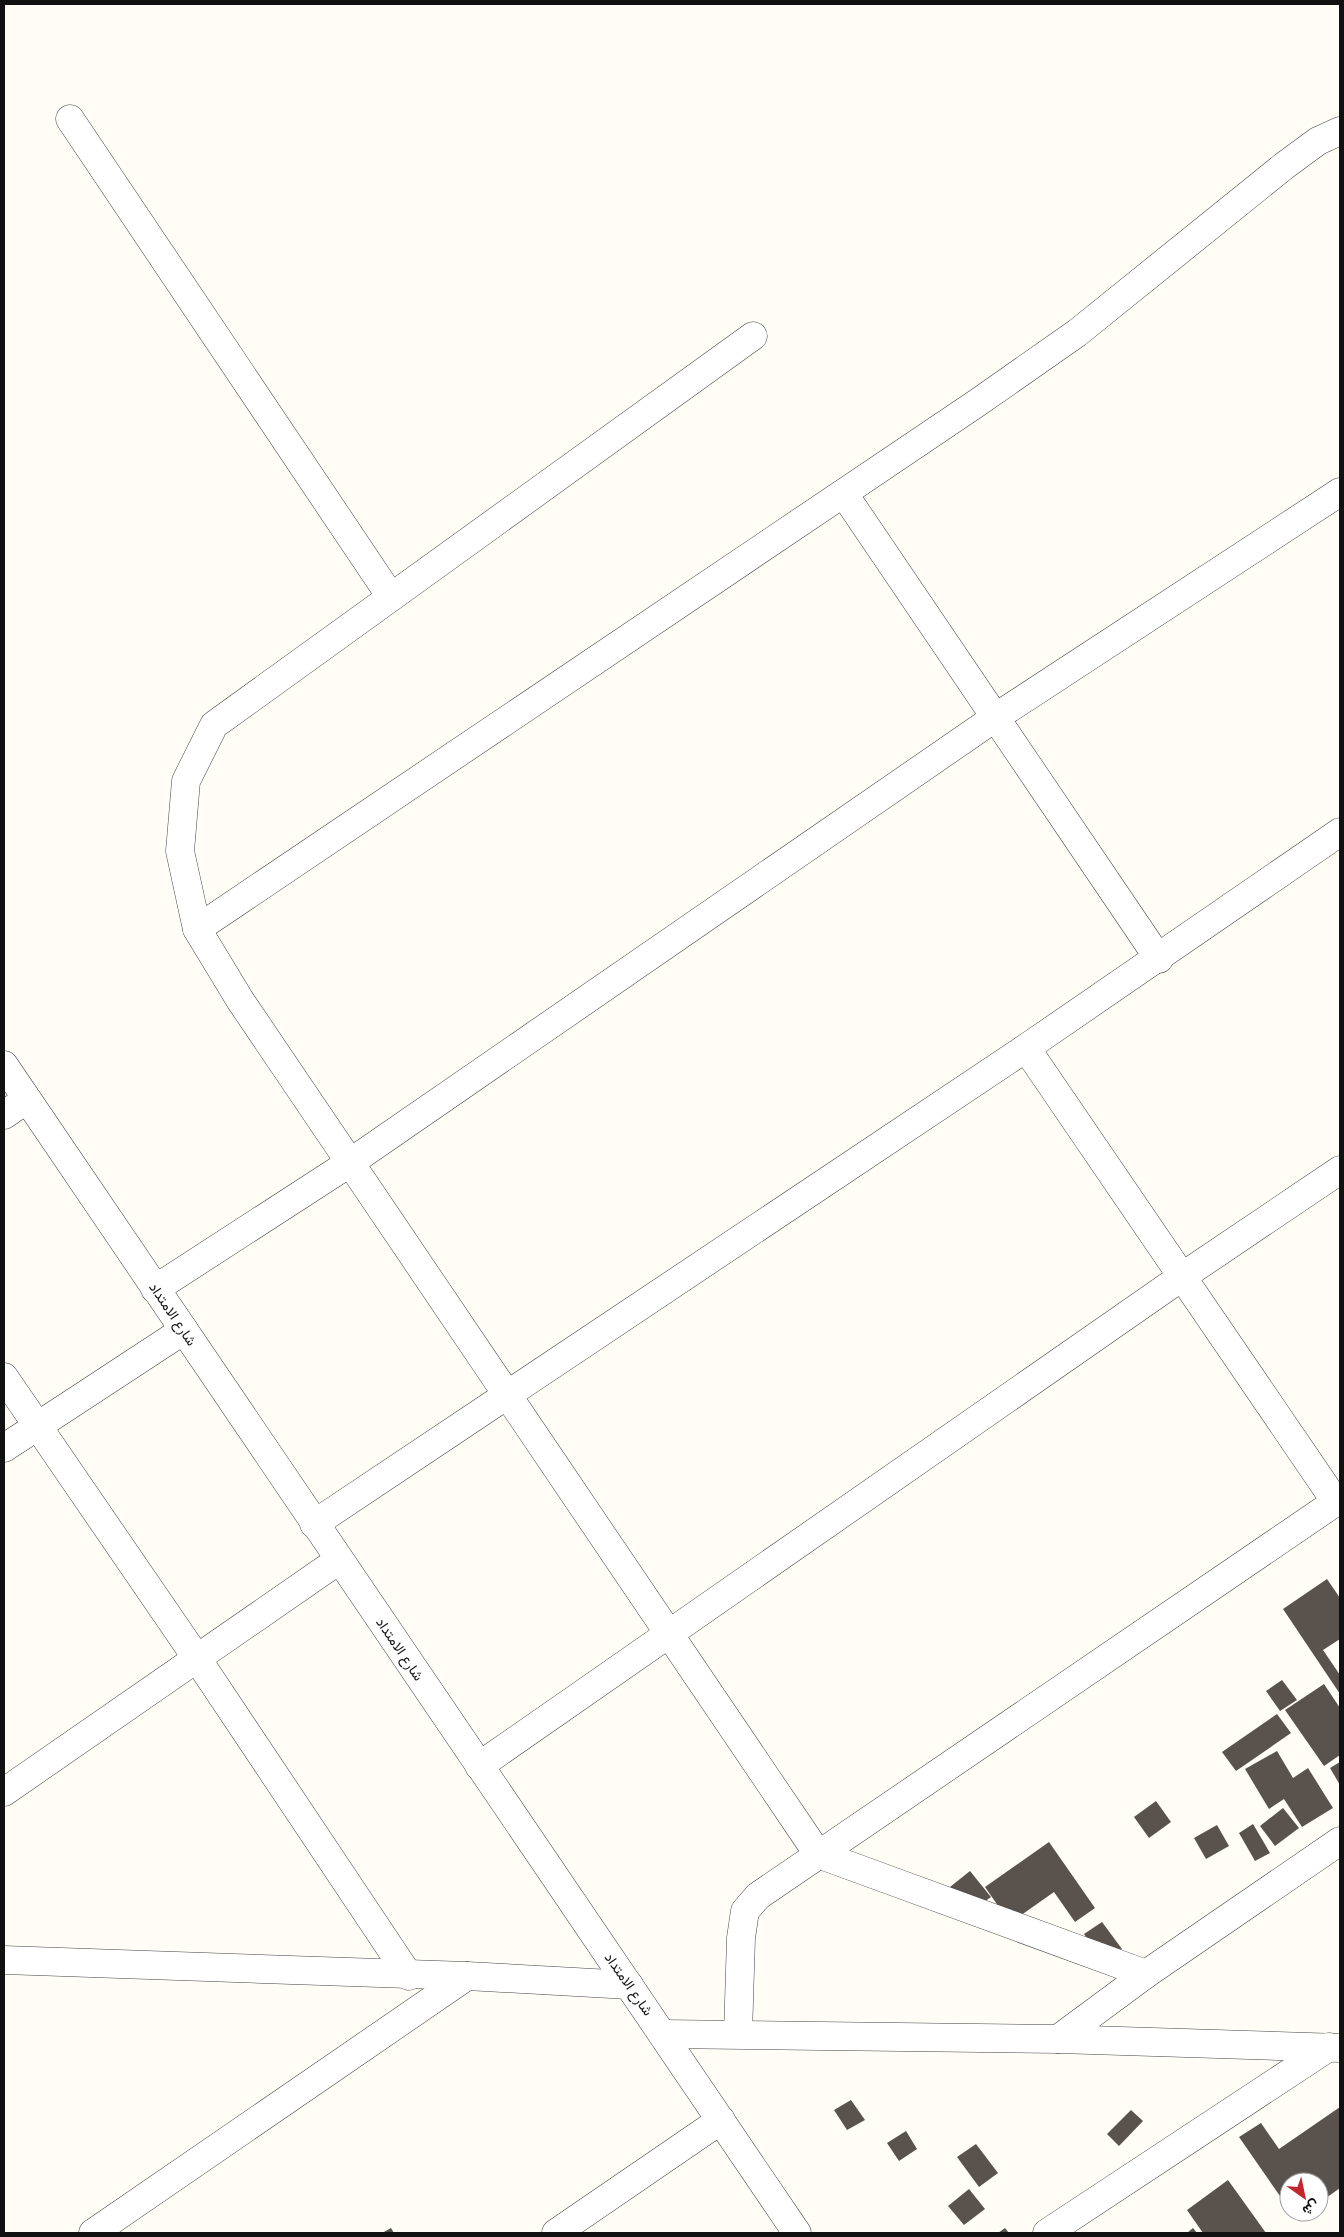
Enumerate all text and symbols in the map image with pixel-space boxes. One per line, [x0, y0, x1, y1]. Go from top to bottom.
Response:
street label: شارع الامتداد [144, 1279, 200, 1350]
street label: شارع الامتداد [371, 1614, 427, 1685]
street label: شارع الامتداد [599, 1950, 656, 2020]
north arrow [1279, 2172, 1329, 2222]
text: ش [1299, 2196, 1322, 2219]

